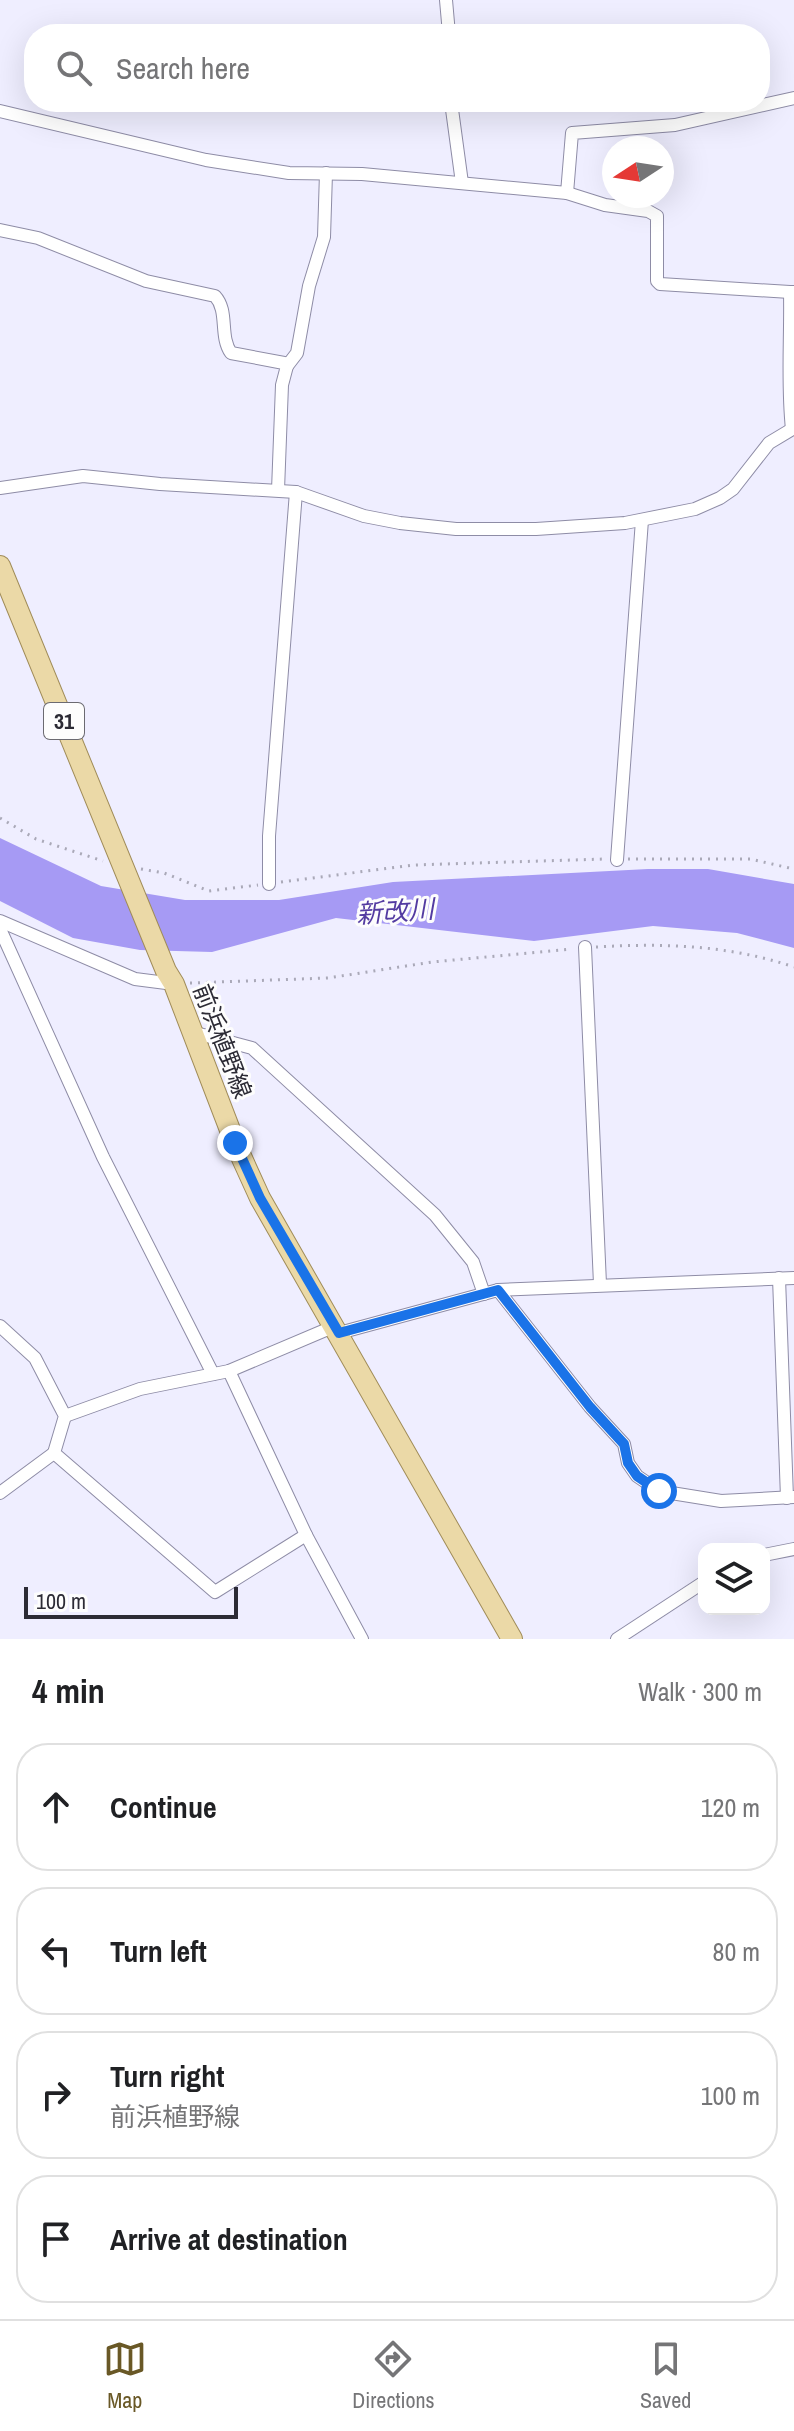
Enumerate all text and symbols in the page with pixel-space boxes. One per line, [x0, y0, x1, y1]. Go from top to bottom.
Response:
search box [24, 24, 770, 112]
icon: search [52, 46, 96, 90]
text: Search here [116, 48, 250, 88]
north arrow [602, 136, 674, 208]
road number: 31 [44, 703, 84, 739]
water label: 新改川 [355, 891, 438, 931]
street label: 前浜植野線 [187, 979, 259, 1103]
route end [217, 1125, 253, 1161]
route start [641, 1473, 677, 1509]
map controls [698, 1543, 770, 1615]
button: layers [698, 1543, 770, 1615]
scale bar [24, 1583, 238, 1619]
text: 100 m [36, 1586, 86, 1616]
text: 4 min [32, 1668, 105, 1714]
text: Walk · 300 m [638, 1674, 762, 1709]
icon: ahead [34, 1785, 78, 1829]
text: Continue [110, 1787, 217, 1827]
text: 120 m [701, 1790, 760, 1825]
icon: left [34, 1929, 78, 1973]
text: Turn left [110, 1931, 207, 1971]
text: 80 m [713, 1934, 760, 1969]
text: Turn right [110, 2056, 224, 2096]
icon: right [34, 2073, 78, 2117]
text: 100 m [701, 2078, 760, 2113]
text: 前浜植野線 [110, 2099, 240, 2134]
icon: arrive [34, 2217, 78, 2261]
text: Arrive at destination [110, 2219, 348, 2259]
tab: Map [103, 2337, 147, 2415]
tab: Directions [352, 2337, 435, 2415]
tab: Saved [640, 2337, 691, 2415]

